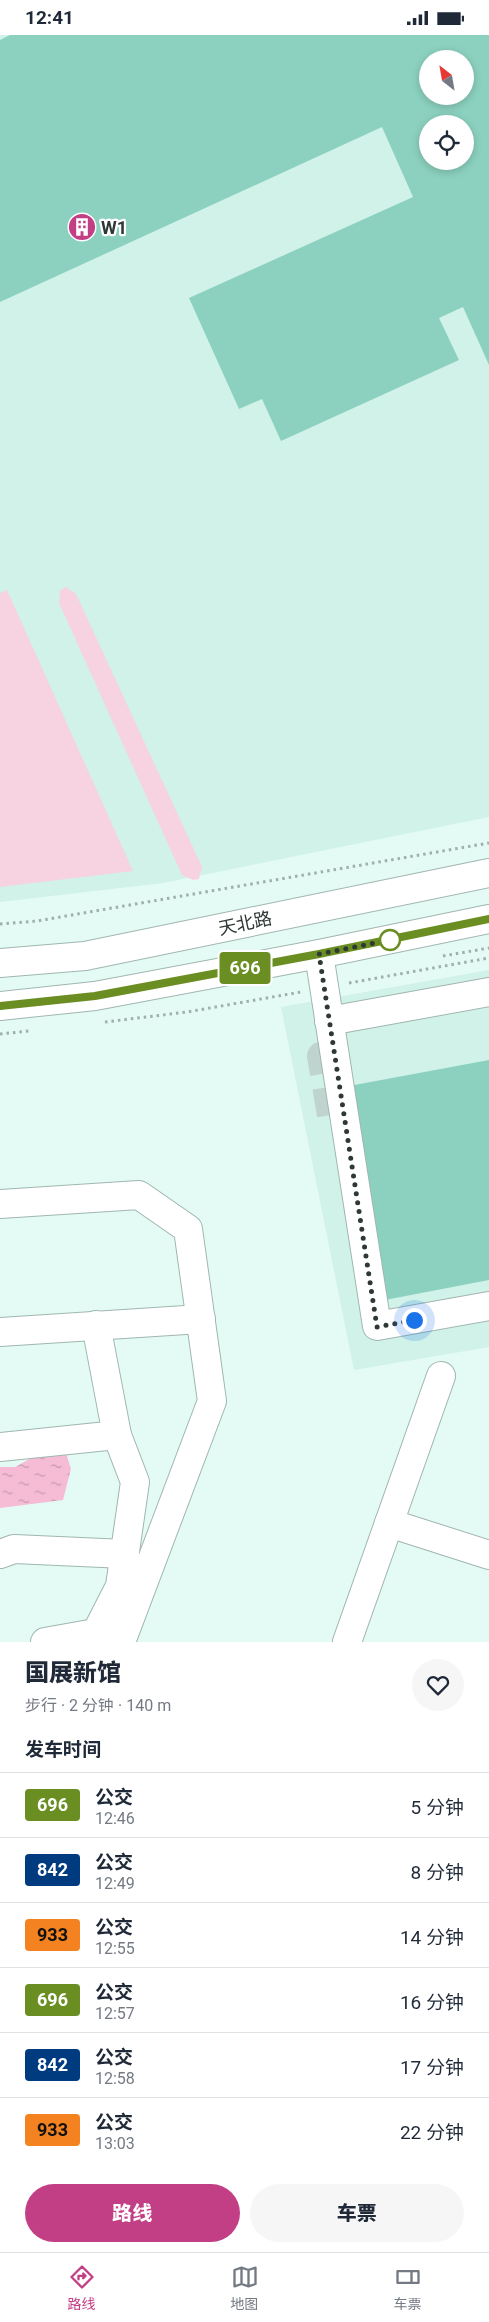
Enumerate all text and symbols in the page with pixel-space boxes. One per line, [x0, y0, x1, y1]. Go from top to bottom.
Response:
text: 12:41 [25, 6, 74, 29]
north arrow [419, 50, 474, 105]
map controls [419, 50, 474, 170]
button: locate [419, 115, 474, 170]
building icon: W1 [67, 212, 97, 242]
place label: W1 [101, 217, 127, 238]
street label: 天北路 [216, 907, 274, 939]
unlabelled marker [379, 929, 401, 951]
line badge: 696 [216, 952, 274, 984]
text: 696 [230, 957, 260, 978]
your location [402, 1308, 427, 1333]
text: 国展新馆 [25, 1659, 121, 1687]
button: heart [412, 1659, 464, 1711]
text: 步行 · 2 分钟 · 140 m [25, 1696, 171, 1715]
text: 发车时间 [25, 1738, 101, 1761]
text: 公交 [95, 1786, 133, 1809]
text: 696 [37, 1794, 68, 1815]
text: 5 分钟 [411, 1796, 464, 1819]
text: 12:46 [95, 1809, 135, 1828]
text: 公交 [95, 1851, 133, 1874]
text: 842 [37, 1859, 68, 1880]
text: 8 分钟 [411, 1861, 464, 1884]
text: 12:49 [95, 1874, 135, 1893]
text: 公交 [95, 1916, 133, 1939]
text: 933 [37, 1924, 68, 1945]
text: 14 分钟 [400, 1926, 464, 1949]
text: 12:55 [95, 1939, 135, 1958]
text: 公交 [95, 1981, 133, 2004]
text: 696 [37, 1989, 68, 2010]
text: 16 分钟 [400, 1991, 464, 2014]
text: 12:57 [95, 2004, 135, 2023]
text: 公交 [95, 2046, 133, 2069]
text: 842 [37, 2054, 68, 2075]
text: 17 分钟 [400, 2056, 464, 2079]
text: 12:58 [95, 2069, 135, 2088]
text: 公交 [95, 2111, 133, 2134]
text: 933 [37, 2119, 68, 2140]
text: 22 分钟 [400, 2121, 464, 2144]
text: 13:03 [95, 2134, 135, 2153]
button: 路线 [25, 2184, 240, 2242]
button: 车票 [250, 2184, 464, 2242]
tab: 路线 [68, 2263, 96, 2313]
tab: 地图 [231, 2263, 259, 2313]
tab: 车票 [394, 2263, 422, 2313]

